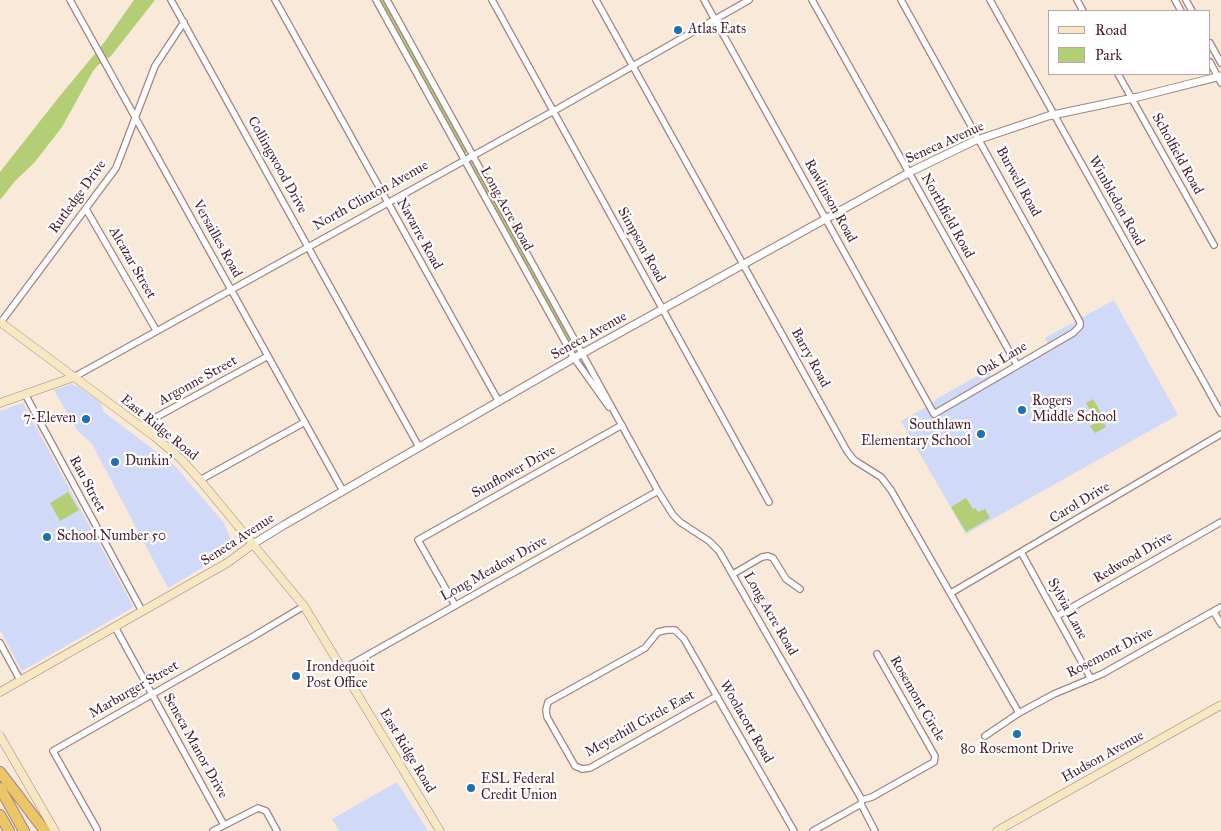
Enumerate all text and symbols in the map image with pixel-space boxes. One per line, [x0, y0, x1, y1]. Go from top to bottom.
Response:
legend [1048, 10, 1211, 75]
text: Road [1095, 21, 1127, 39]
place label: Atlas Eats [688, 22, 746, 38]
marker: Atlas Eats [672, 24, 684, 36]
text: Park [1095, 46, 1122, 64]
street label: Scholfield Road [1148, 111, 1206, 197]
street label: Collingwood Drive [243, 114, 311, 216]
street label: Seneca Avenue [903, 118, 987, 168]
street label: Burwell Road [992, 144, 1044, 220]
street label: Wimbledon Road [1084, 153, 1148, 249]
street label: Rawlinson Road [800, 156, 860, 246]
street label: Rutledge Drive [46, 157, 110, 237]
street label: North Clinton Avenue [310, 157, 432, 235]
street label: Long Acre Road [476, 164, 536, 254]
street label: Northfield Road [917, 171, 977, 261]
street label: Navarre Road [392, 195, 446, 273]
street label: Versailles Road [189, 197, 245, 281]
street label: Simpson Road [613, 204, 669, 286]
street label: Alcazar Street [105, 224, 159, 302]
street label: Seneca Avenue [548, 308, 630, 364]
street label: Barry Road [787, 325, 833, 391]
street label: Oak Lane [974, 338, 1030, 382]
street label: Argonne Street [156, 353, 240, 409]
street label: East Ridge Road [117, 392, 201, 464]
place label: Rogers Middle School [1032, 394, 1117, 427]
marker: Rogers Middle School [1016, 404, 1028, 416]
place label: 7-Eleven [23, 411, 76, 427]
marker: 7-Eleven [80, 413, 92, 425]
place label: Southlawn Elementary School [861, 418, 971, 451]
marker: Southlawn Elementary School [975, 428, 987, 440]
street label: Sunflower Drive [469, 442, 559, 502]
street label: Rau Street [65, 453, 109, 515]
place label: Dunkin' [125, 454, 172, 470]
marker: Dunkin' [109, 456, 121, 468]
street label: Carol Drive [1047, 479, 1113, 527]
street label: Seneca Avenue [198, 510, 278, 570]
place label: School Number 50 [57, 529, 166, 545]
street label: Redwood Drive [1091, 529, 1175, 587]
marker: School Number 50 [41, 531, 53, 543]
street label: Long Meadow Drive [438, 533, 550, 605]
street label: Long Acre Road [739, 569, 801, 659]
street label: Sylvia Lane [1043, 575, 1091, 643]
street label: Rosemont Drive [1064, 624, 1156, 682]
street label: Rosemont Circle [886, 653, 948, 745]
street label: Marburger Street [86, 658, 182, 722]
place label: Irondequoit Post Office [306, 660, 375, 692]
marker: Irondequoit Post Office [290, 670, 302, 682]
street label: Woolacott Road [716, 678, 776, 766]
street label: Meyerhill Circle East [582, 687, 698, 761]
street label: Seneca Manor Drive [159, 690, 231, 802]
street label: East Ridge Road [375, 706, 439, 796]
marker: 80 Rosemont Drive [1011, 728, 1023, 740]
street label: Hudson Avenue [1059, 728, 1147, 786]
place label: 80 Rosemont Drive [960, 742, 1074, 758]
place label: ESL Federal Credit Union [481, 772, 557, 804]
marker: ESL Federal Credit Union [465, 782, 477, 794]

